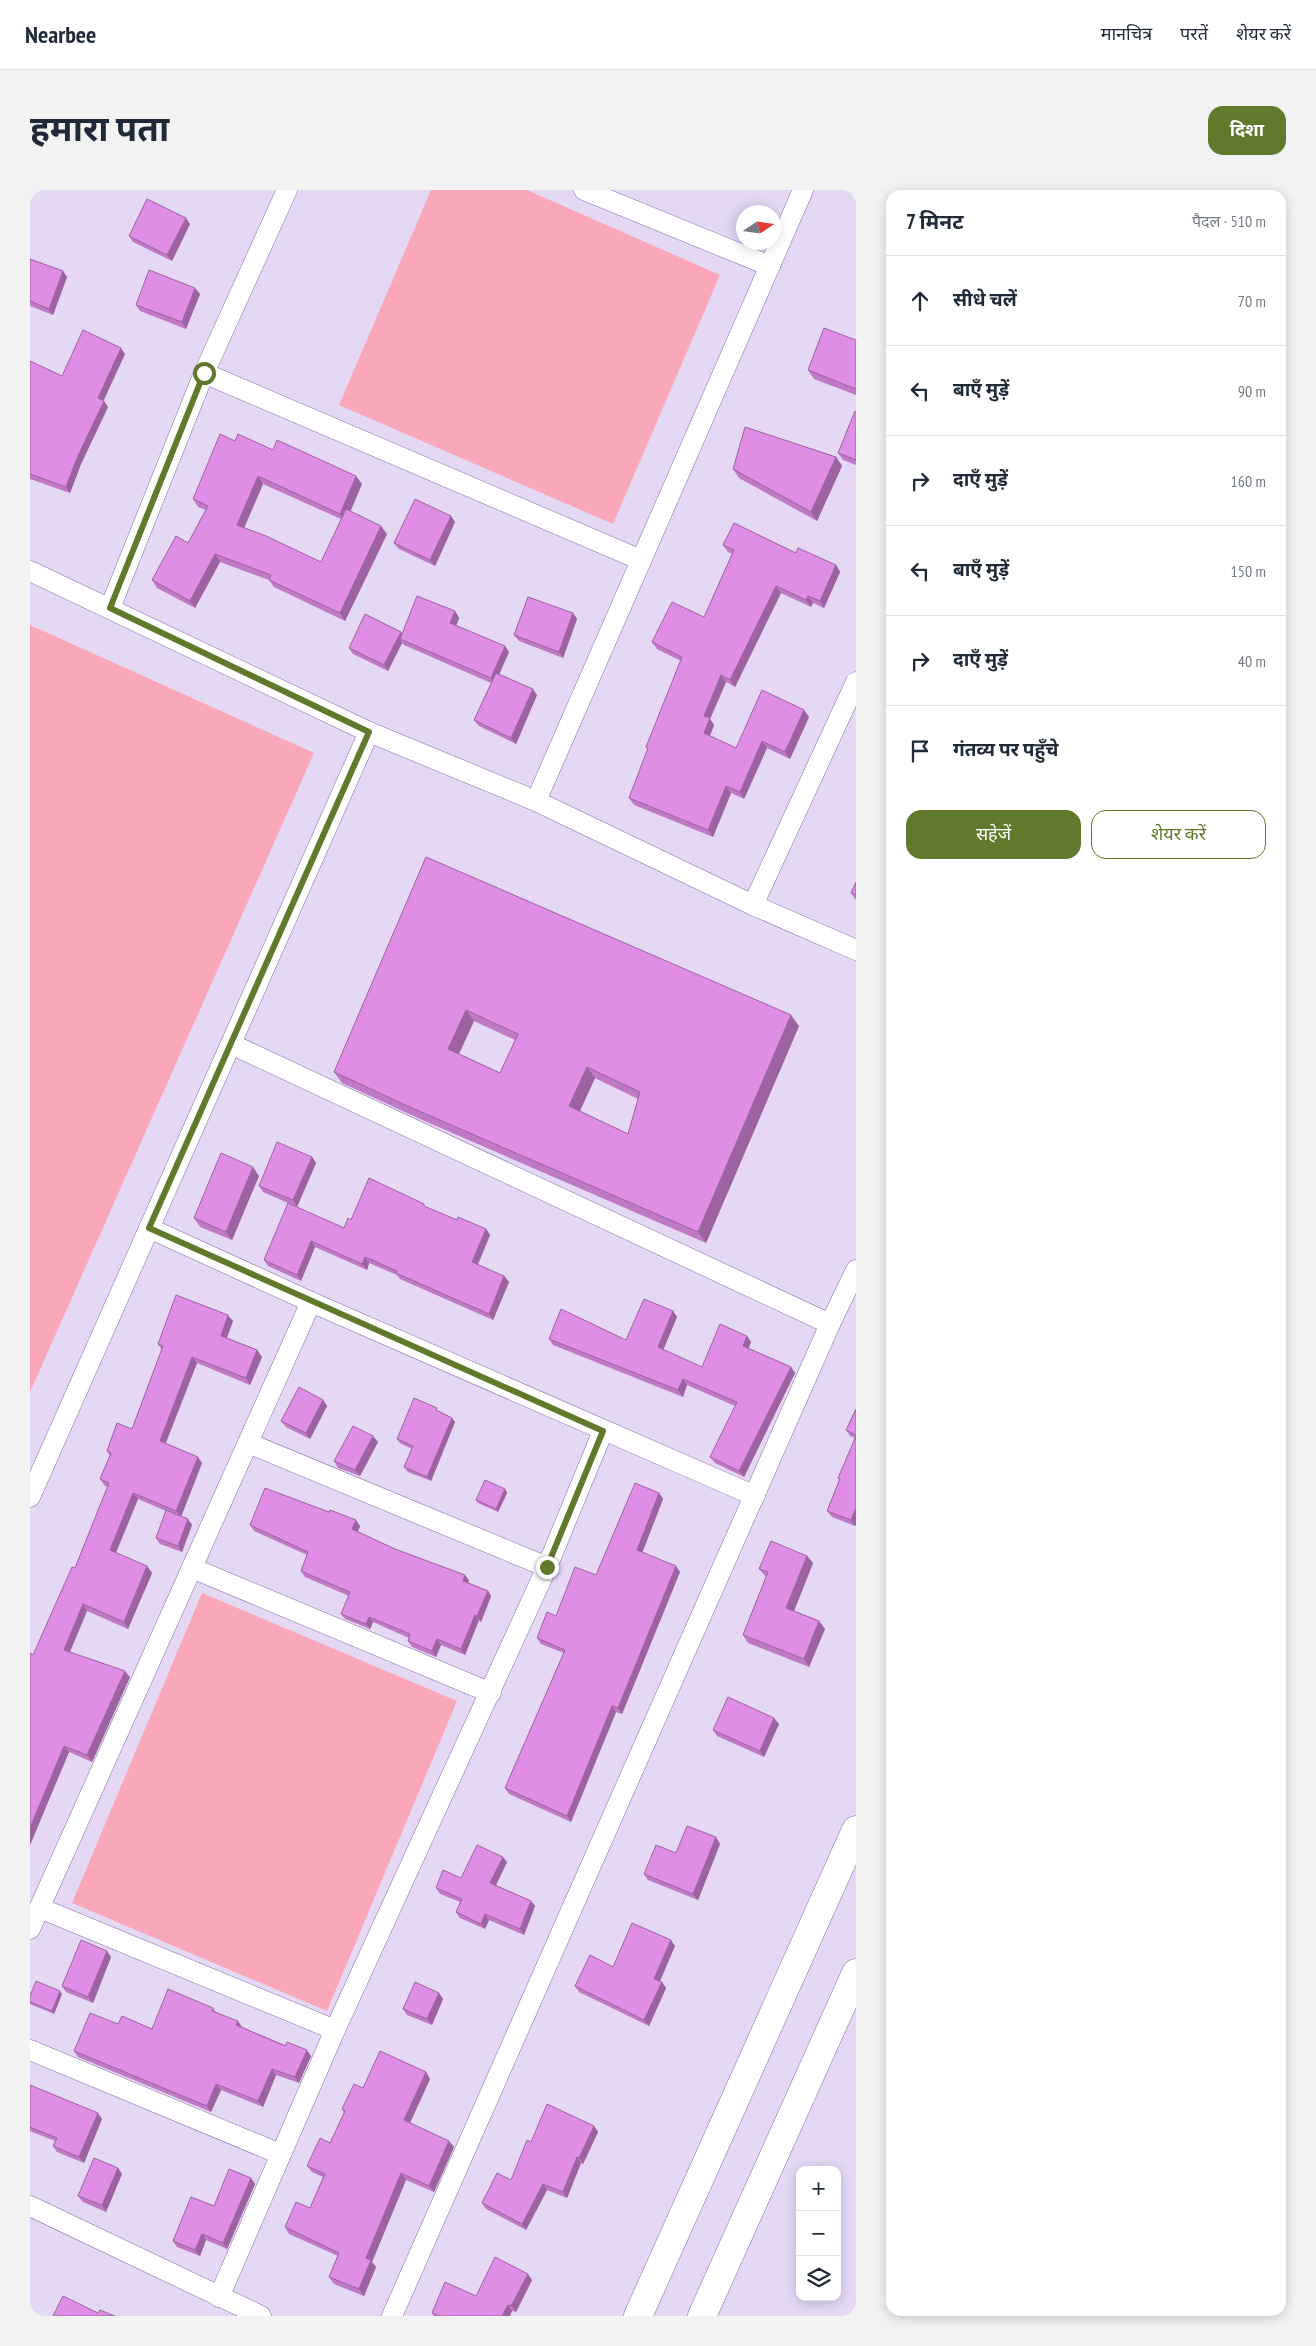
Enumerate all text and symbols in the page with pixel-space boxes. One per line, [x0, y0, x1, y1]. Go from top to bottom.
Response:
text: Nearbee [25, 19, 96, 50]
text: मानचित्र [1101, 22, 1152, 45]
text: परतें [1180, 22, 1208, 45]
text: शेयर करें [1236, 22, 1291, 45]
text: हमारा पता [30, 105, 169, 151]
button: दिशा [1208, 106, 1286, 155]
north arrow [736, 205, 781, 250]
text: 7 मिनट [906, 208, 964, 235]
text: पैदल · 510 m [1192, 211, 1266, 231]
icon: ahead [906, 287, 934, 315]
text: सीधे चलें [953, 287, 1017, 311]
text: 70 m [1238, 291, 1266, 311]
route start [193, 362, 216, 385]
icon: left [906, 377, 934, 405]
text: बाएँ मुड़ें [953, 377, 1009, 401]
text: 90 m [1238, 381, 1266, 401]
icon: right [906, 467, 934, 495]
text: दाएँ मुड़ें [953, 467, 1008, 491]
text: 160 m [1231, 471, 1266, 491]
icon: left [906, 557, 934, 585]
text: बाएँ मुड़ें [953, 557, 1009, 581]
text: 150 m [1231, 561, 1266, 581]
icon: right [906, 647, 934, 675]
text: दाएँ मुड़ें [953, 647, 1008, 671]
text: 40 m [1238, 651, 1266, 671]
icon: arrive [906, 737, 934, 765]
text: गंतव्य पर पहुँचे [953, 737, 1058, 761]
button: सहेजें [906, 810, 1081, 859]
button: शेयर करें [1091, 810, 1266, 859]
route end [536, 1556, 559, 1579]
map controls [796, 2166, 841, 2301]
button: + [796, 2166, 841, 2211]
button: − [796, 2211, 841, 2256]
button: layers [796, 2256, 841, 2301]

